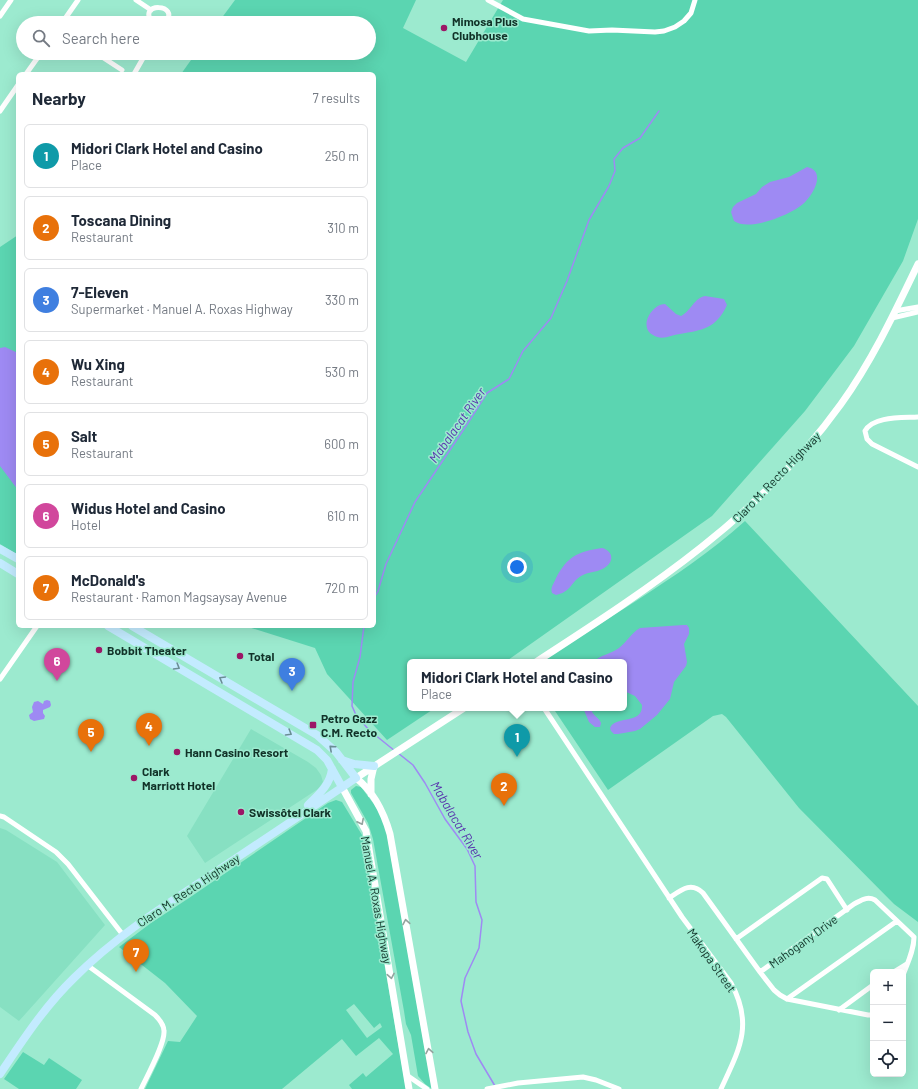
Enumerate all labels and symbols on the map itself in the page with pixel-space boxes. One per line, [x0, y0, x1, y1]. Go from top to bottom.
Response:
place label: Mimosa Plus Clubhouse [452, 14, 518, 42]
marker: Mimosa Plus Clubhouse [439, 23, 449, 33]
water label: Mabalacat River [425, 384, 489, 466]
street label: Claro M. Recto Highway [729, 428, 823, 525]
your location [507, 557, 527, 577]
place label: Bobbit Theater [107, 643, 187, 657]
marker: Bobbit Theater [94, 645, 104, 655]
pin: 6 [44, 648, 70, 681]
place label: Total [248, 649, 274, 663]
marker: Total [235, 651, 245, 661]
pin: 3 [279, 658, 305, 691]
one-way arrow [173, 662, 181, 669]
one-way arrow [219, 676, 226, 683]
place label: Petro Gazz C.M. Recto [321, 711, 377, 739]
pin: 4 [136, 713, 162, 746]
pin: 5 [78, 719, 104, 752]
marker: Petro Gazz C.M. Recto [308, 720, 318, 730]
pin: 1 [504, 724, 530, 757]
one-way arrow [285, 728, 292, 735]
place label: Hann Casino Resort [185, 745, 289, 759]
one-way arrow [329, 745, 337, 753]
marker: Hann Casino Resort [172, 747, 182, 757]
place label: Clark Marriott Hotel [142, 764, 215, 792]
marker: Clark Marriott Hotel [129, 773, 139, 783]
pin: 2 [491, 773, 517, 806]
water label: Mabalacat River [427, 778, 487, 862]
place label: Swissôtel Clark [249, 805, 331, 819]
marker: Swissôtel Clark [236, 807, 246, 817]
one-way arrow [356, 818, 363, 825]
street label: Manuel A. Roxas Highway [359, 835, 395, 966]
street label: Claro M. Recto Highway [134, 850, 242, 930]
street label: Mahogany Drive [766, 911, 840, 971]
one-way arrow [403, 919, 411, 926]
street label: Makopa Street [685, 925, 739, 995]
pin: 7 [123, 939, 149, 972]
one-way arrow [386, 973, 395, 979]
one-way arrow [425, 1047, 434, 1054]

